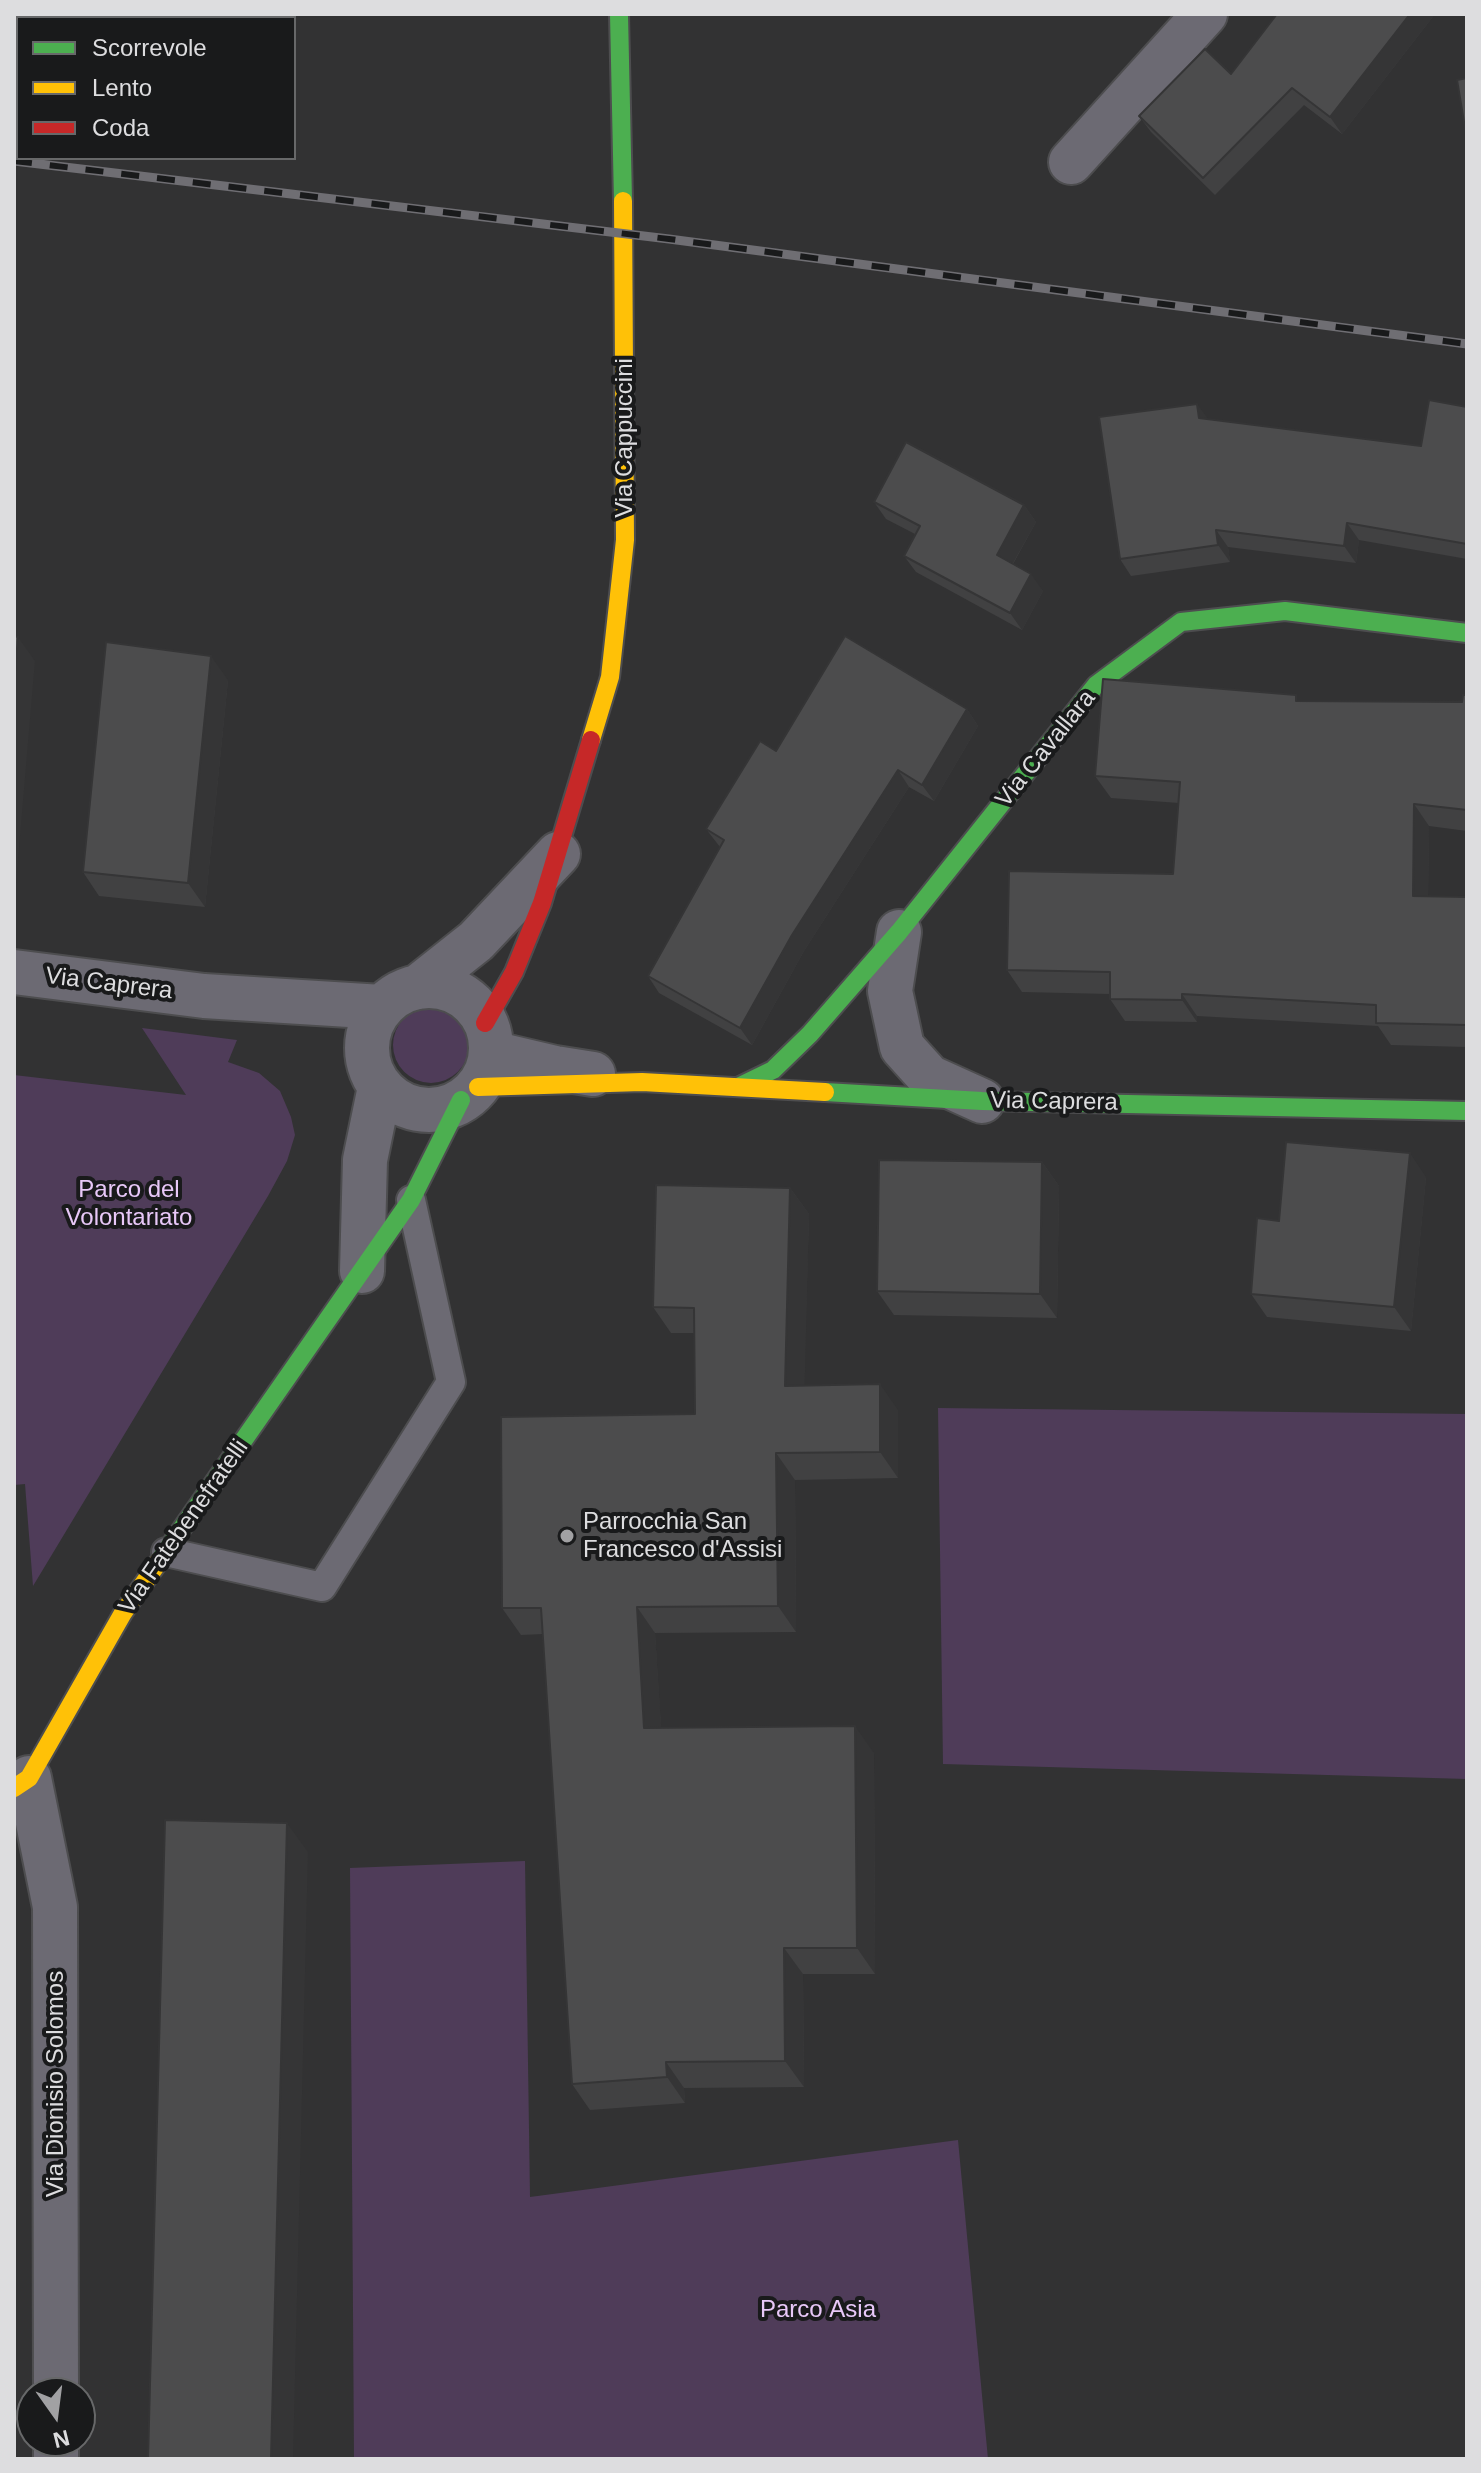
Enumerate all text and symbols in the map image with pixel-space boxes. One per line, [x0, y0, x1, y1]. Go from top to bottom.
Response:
legend [16, 16, 296, 160]
text: Scorrevole [92, 34, 207, 61]
text: Lento [92, 74, 152, 101]
text: Coda [92, 114, 149, 141]
street label: Via Cappuccini [611, 358, 639, 518]
street label: Via Cavallara [990, 685, 1102, 813]
street label: Via Caprera [44, 962, 174, 1006]
street label: Via Caprera [990, 1086, 1118, 1118]
park label: Parco del Volontariato [66, 1176, 192, 1232]
street label: Via Fatebenefratelli [113, 1434, 255, 1620]
place label: Parrocchia San Francesco d'Assisi [583, 1508, 782, 1564]
marker: Parrocchia San Francesco d'Assisi [558, 1527, 576, 1545]
street label: Via Dionisio Solomos [42, 1971, 70, 2197]
park label: Parco Asia [760, 2296, 876, 2324]
north arrow [16, 2377, 96, 2457]
text: N [51, 2425, 72, 2453]

